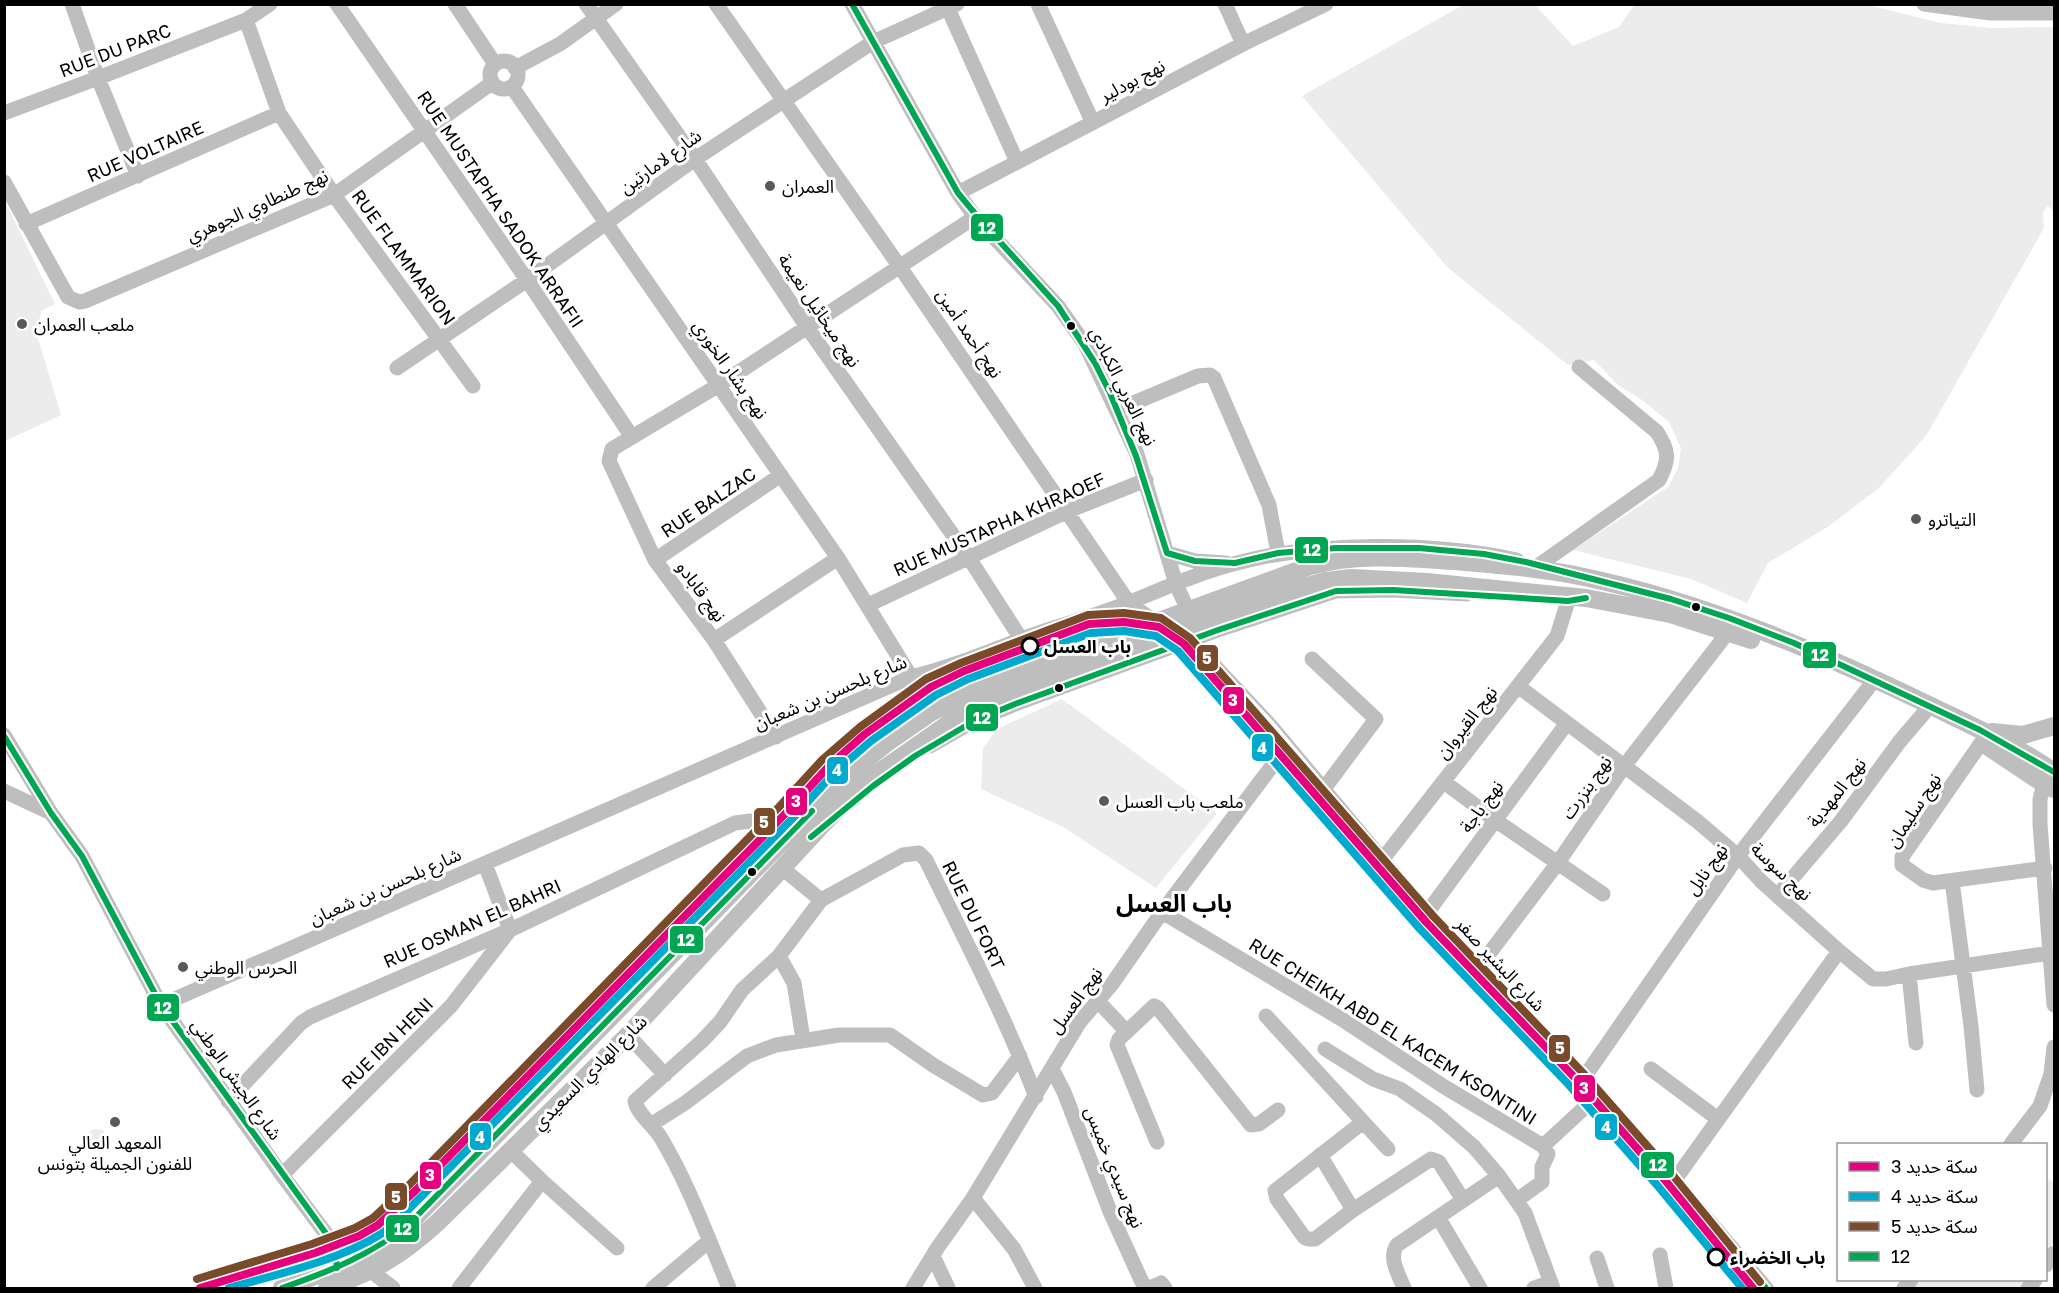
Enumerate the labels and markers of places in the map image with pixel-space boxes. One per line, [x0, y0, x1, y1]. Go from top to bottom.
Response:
place label: العمران [782, 175, 834, 198]
marker: العمران [763, 179, 777, 193]
place label: ملعب العمران [34, 313, 134, 336]
marker: ملعب العمران [15, 317, 29, 331]
unlabelled marker [1065, 320, 1077, 332]
place label: التياترو [1928, 508, 1976, 531]
marker: التياترو [1909, 512, 1923, 526]
unlabelled marker [1690, 601, 1702, 613]
place label: باب العسل [1044, 635, 1131, 657]
marker: باب العسل [1021, 637, 1039, 655]
unlabelled marker [1053, 682, 1065, 694]
place label: ملعب باب العسل [1116, 790, 1244, 813]
marker: ملعب باب العسل [1097, 794, 1111, 808]
unlabelled marker [746, 866, 758, 878]
place label: الحرس الوطني [195, 956, 297, 981]
marker: الحرس الوطني [176, 960, 190, 974]
marker: المعهد العالي للفنون الجميلة بتونس [108, 1115, 122, 1129]
place label: المعهد العالي للفنون الجميلة بتونس [38, 1131, 192, 1175]
place label: باب الخضراء [1730, 1246, 1826, 1269]
marker: باب الخضراء [1707, 1248, 1725, 1266]

